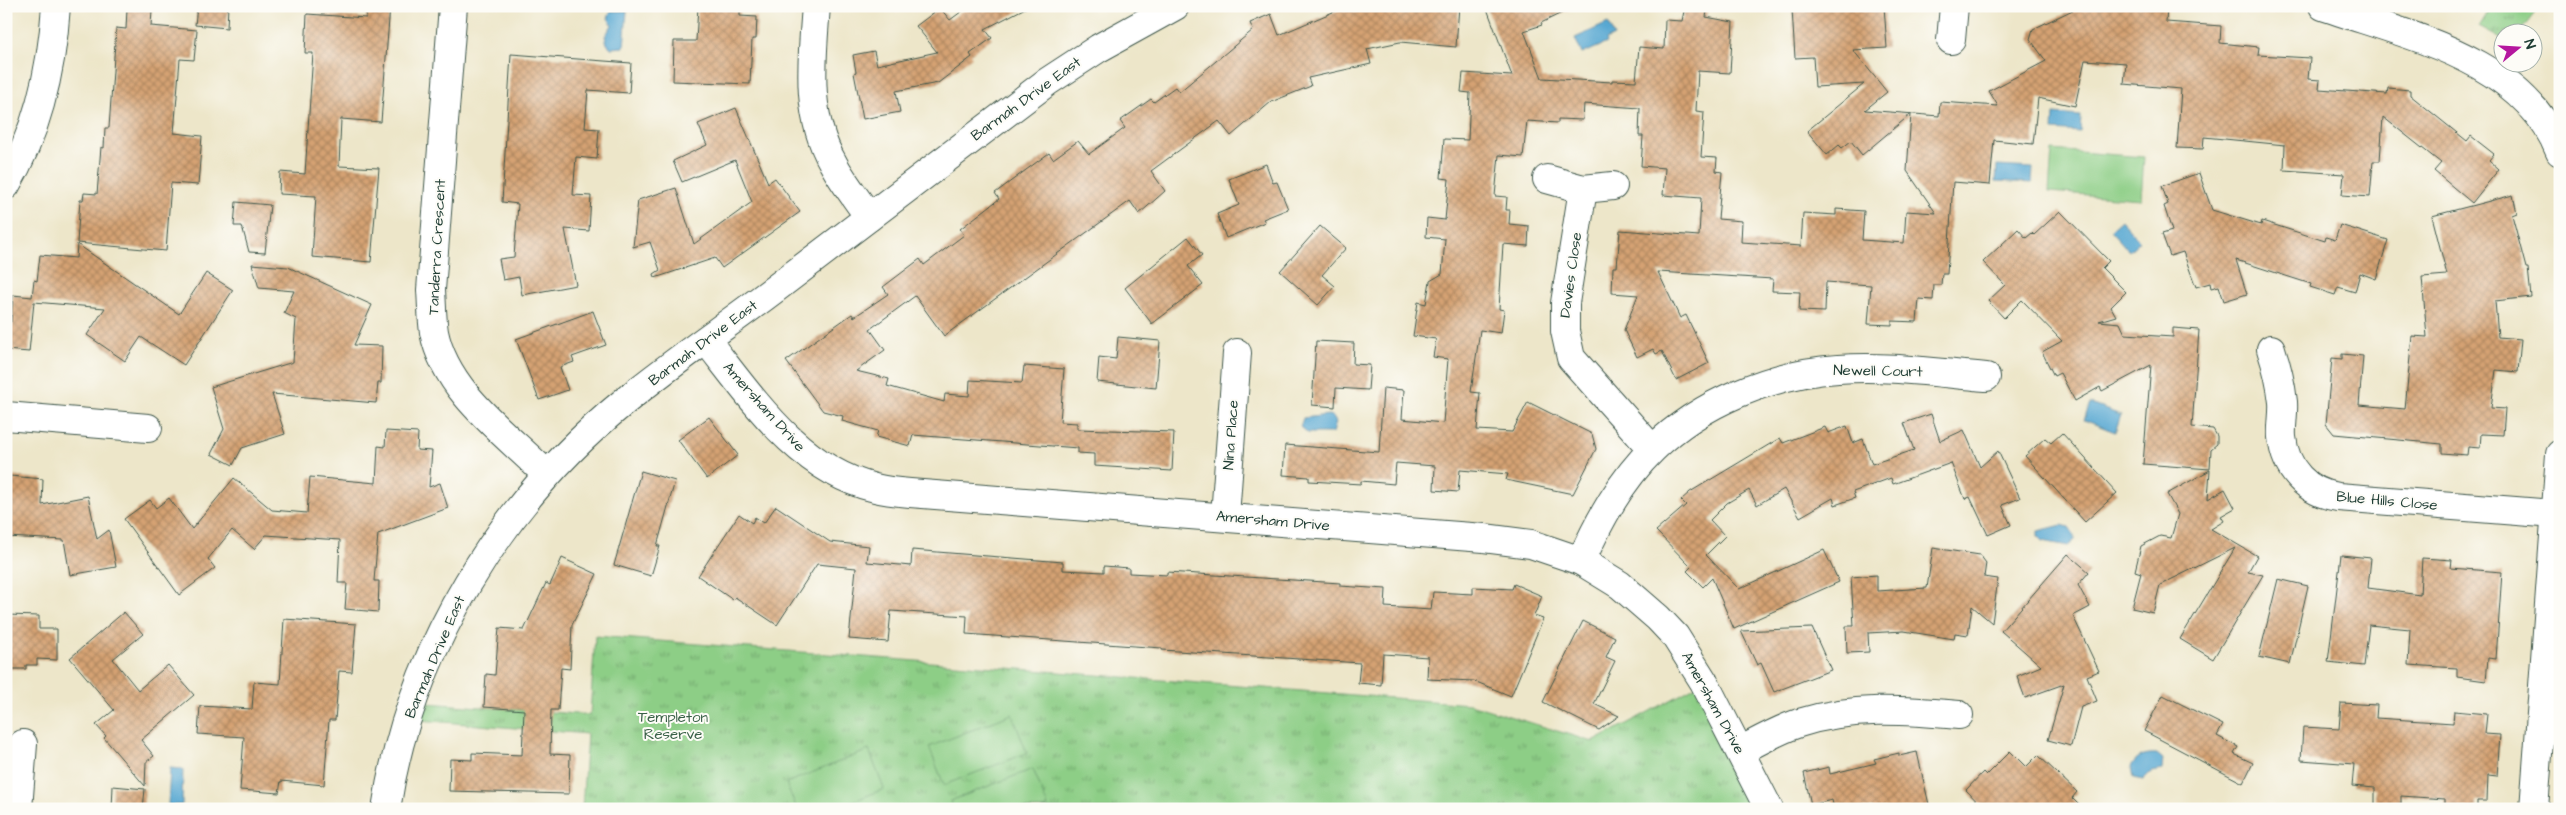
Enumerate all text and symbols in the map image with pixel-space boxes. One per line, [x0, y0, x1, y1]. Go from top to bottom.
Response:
north arrow [2494, 22, 2544, 72]
text: N [2519, 37, 2540, 52]
street label: Barmah Drive East [967, 52, 1085, 146]
street label: Tanderra Crescent [423, 178, 451, 316]
street label: Davies Close [1555, 231, 1587, 319]
street label: Barmah Drive East [644, 295, 762, 391]
street label: Amersham Drive [718, 358, 810, 456]
street label: Newell Court [1833, 360, 1923, 382]
street label: Nina Place [1218, 399, 1244, 471]
street label: Blue Hills Close [2336, 486, 2438, 516]
street label: Amersham Drive [1215, 506, 1331, 536]
street label: Barmah Drive East [400, 592, 470, 722]
street label: Amersham Drive [1676, 648, 1750, 758]
park label: Templeton Reserve [638, 707, 708, 745]

